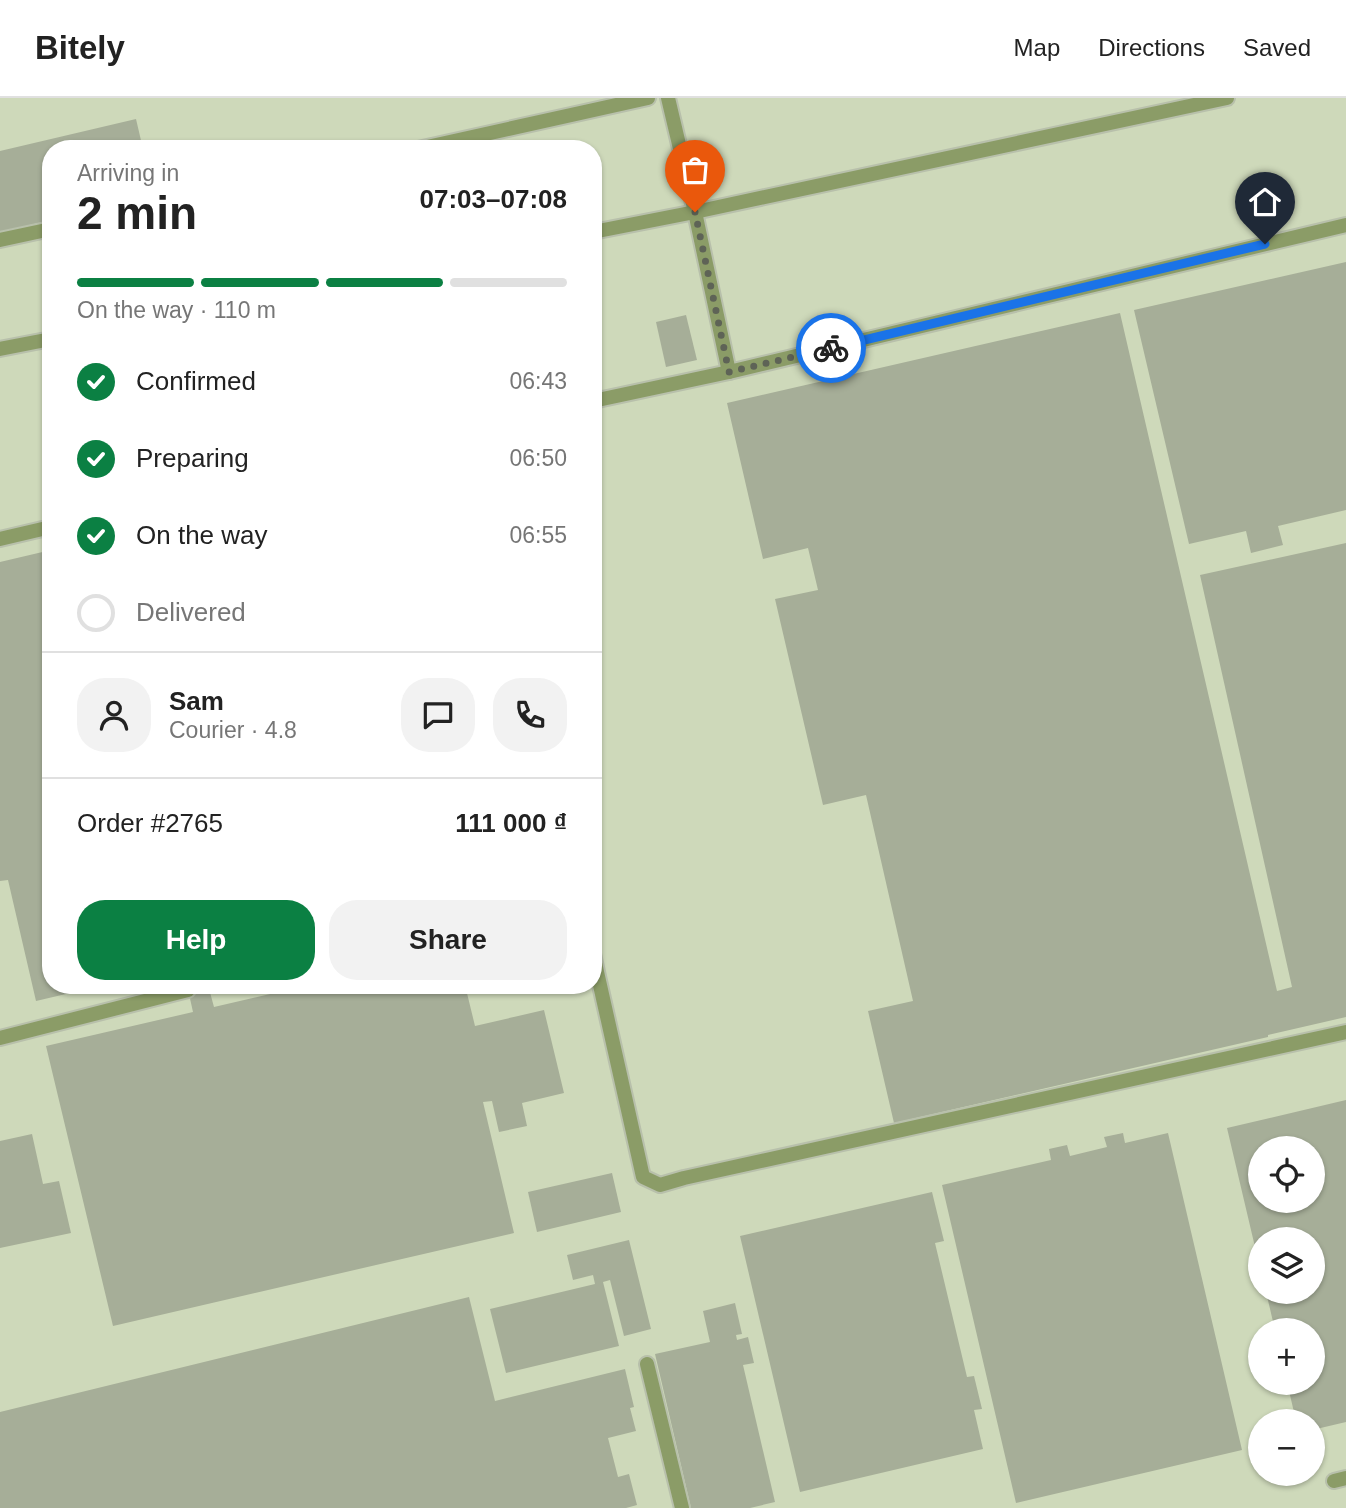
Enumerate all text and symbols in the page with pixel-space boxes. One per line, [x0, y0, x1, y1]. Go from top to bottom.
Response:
text: Bitely [35, 29, 125, 66]
text: Map [1014, 34, 1060, 61]
text: Directions [1098, 34, 1205, 61]
text: Saved [1243, 34, 1311, 61]
pin [665, 140, 725, 212]
icon: bag [676, 151, 714, 189]
text: Arriving in [77, 160, 179, 186]
pin [1235, 172, 1295, 244]
icon: home [1246, 183, 1284, 221]
text: 07:03–07:08 [420, 184, 567, 214]
text: 2 min [77, 187, 197, 239]
text: On the way · 110 m [77, 297, 276, 323]
courier [796, 313, 866, 383]
icon: bike [812, 329, 850, 367]
icon: check [77, 363, 115, 401]
text: Confirmed [136, 366, 256, 396]
text: 06:43 [509, 368, 567, 394]
icon: check [77, 440, 115, 478]
text: Preparing [136, 443, 249, 473]
text: 06:50 [509, 445, 567, 471]
icon: check [77, 517, 115, 555]
text: On the way [136, 520, 268, 550]
text: 06:55 [509, 522, 567, 548]
text: Delivered [136, 597, 246, 627]
button: person [77, 678, 151, 752]
button: chat [401, 678, 475, 752]
button: phone [493, 678, 567, 752]
text: Sam [169, 686, 224, 716]
text: Courier · 4.8 [169, 717, 297, 743]
text: Order #2765 [77, 808, 223, 838]
text: 111 000 ₫ [455, 808, 567, 838]
button: Help [77, 900, 315, 980]
button: Share [329, 900, 567, 980]
map controls [1248, 1136, 1325, 1486]
button: locate [1248, 1136, 1325, 1213]
button: layers [1248, 1227, 1325, 1304]
button: + [1248, 1318, 1325, 1395]
button: − [1248, 1409, 1325, 1486]

